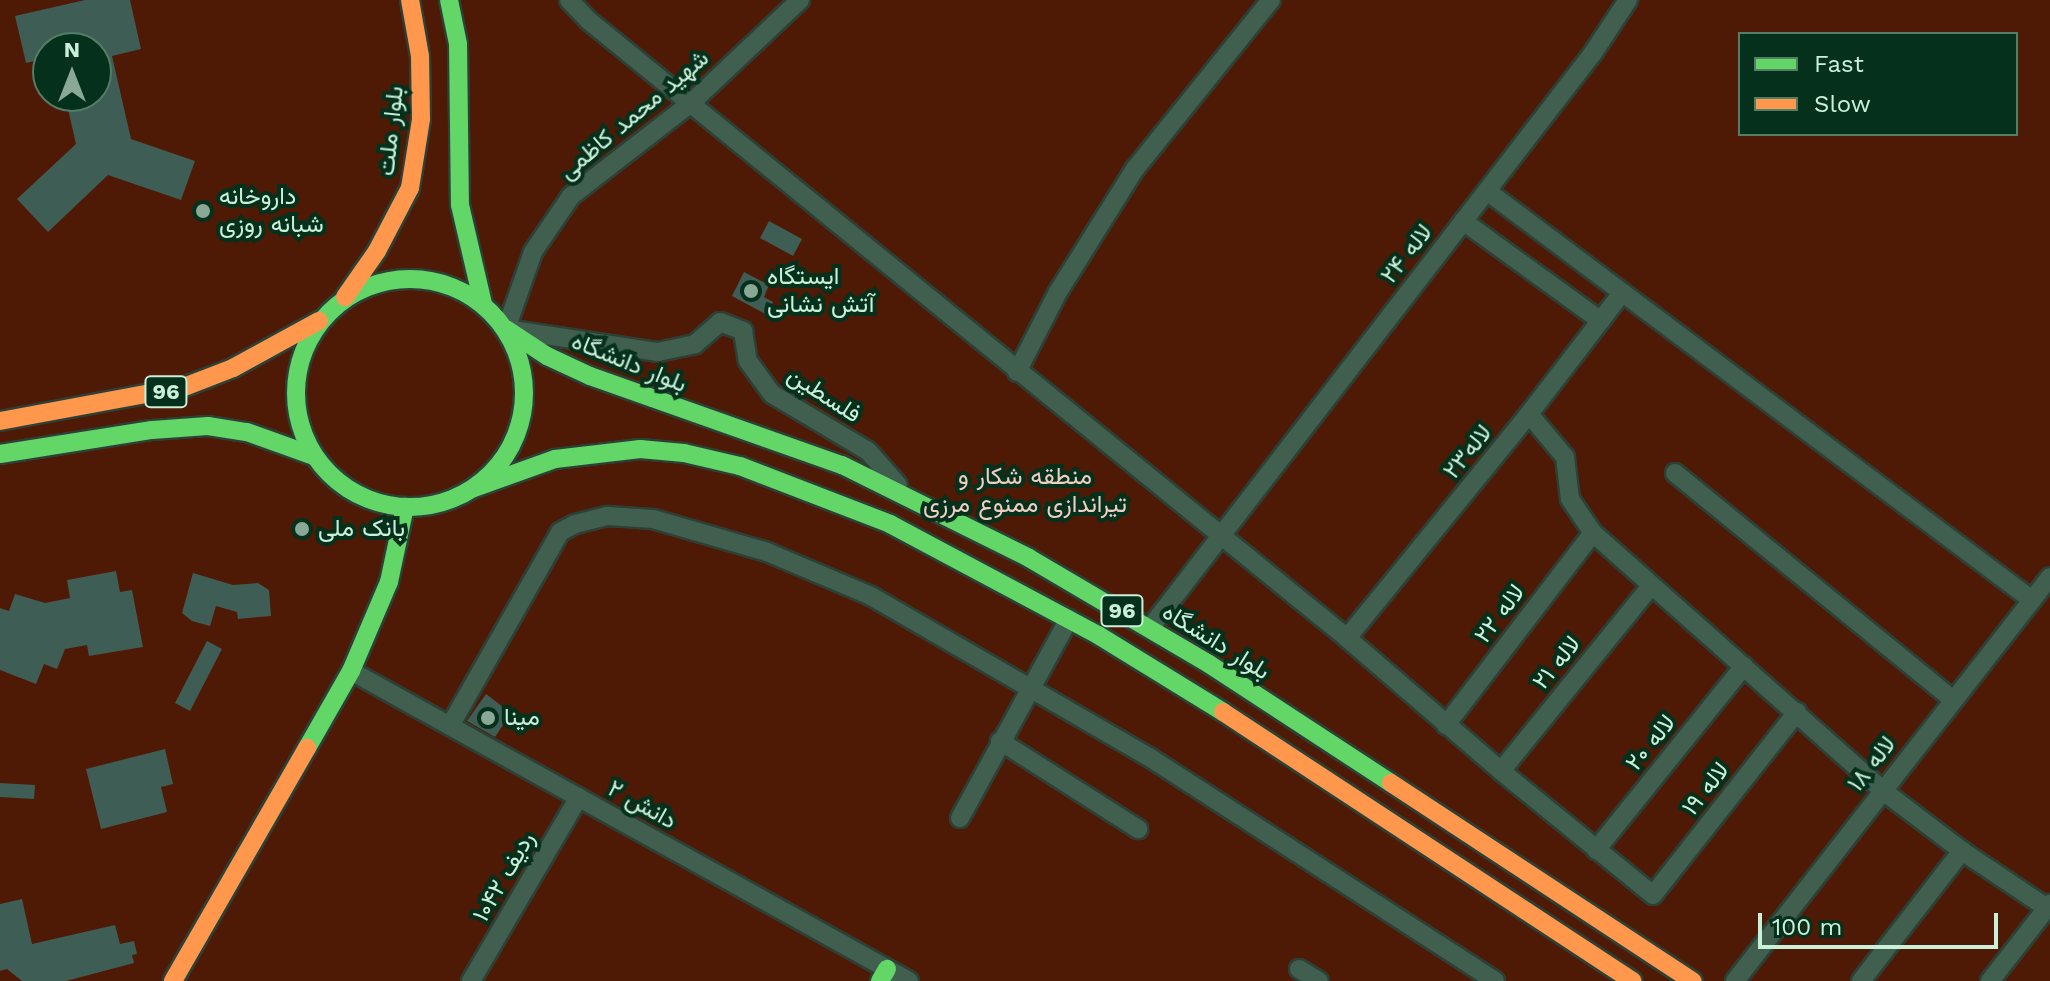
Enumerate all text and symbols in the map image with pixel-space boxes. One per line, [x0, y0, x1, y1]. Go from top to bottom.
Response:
north arrow [32, 32, 112, 112]
legend [1738, 32, 2018, 136]
text: N [64, 37, 80, 62]
street label: شهید محمد کاظمی [553, 44, 715, 186]
text: Fast [1814, 50, 1864, 78]
street label: بلوار ملت [372, 85, 410, 177]
text: Slow [1814, 90, 1871, 118]
place label: داروخانه شبانه روزی [219, 183, 324, 239]
marker: داروخانه شبانه روزی [194, 202, 212, 220]
street label: لاله ۲۴ [1375, 219, 1439, 289]
place label: ایستگاه آتش نشانی [767, 263, 874, 319]
marker: ایستگاه آتش نشانی [742, 282, 760, 300]
street label: بلوار دانشگاه [567, 327, 691, 399]
street label: فلسطین [782, 361, 866, 429]
road number: 96 [144, 374, 188, 410]
street label: لاله۲۳ [1437, 419, 1499, 485]
park label: منطقه شکار و تیراندازی ممنوع مرزی [923, 463, 1127, 519]
place label: بانک ملی [318, 515, 405, 543]
marker: بانک ملی [293, 520, 311, 538]
street label: لاله ۲۲ [1469, 579, 1531, 649]
road number: 96 [1100, 593, 1144, 629]
street label: بلوار دانشگاه [1157, 598, 1275, 686]
street label: لاله ۲۱ [1527, 630, 1587, 696]
place label: مینا [504, 704, 540, 732]
marker: مینا [479, 709, 497, 727]
street label: لاله ۲۰ [1620, 709, 1682, 777]
street label: لاله ۱۸ [1841, 731, 1903, 797]
street label: لاله ۱۹ [1676, 757, 1736, 821]
street label: دانش ۲ [603, 774, 681, 836]
street label: ردیف ۱۰۴۲ [467, 827, 541, 927]
scale bar [1762, 897, 2002, 947]
text: 100 m [1772, 913, 1842, 941]

